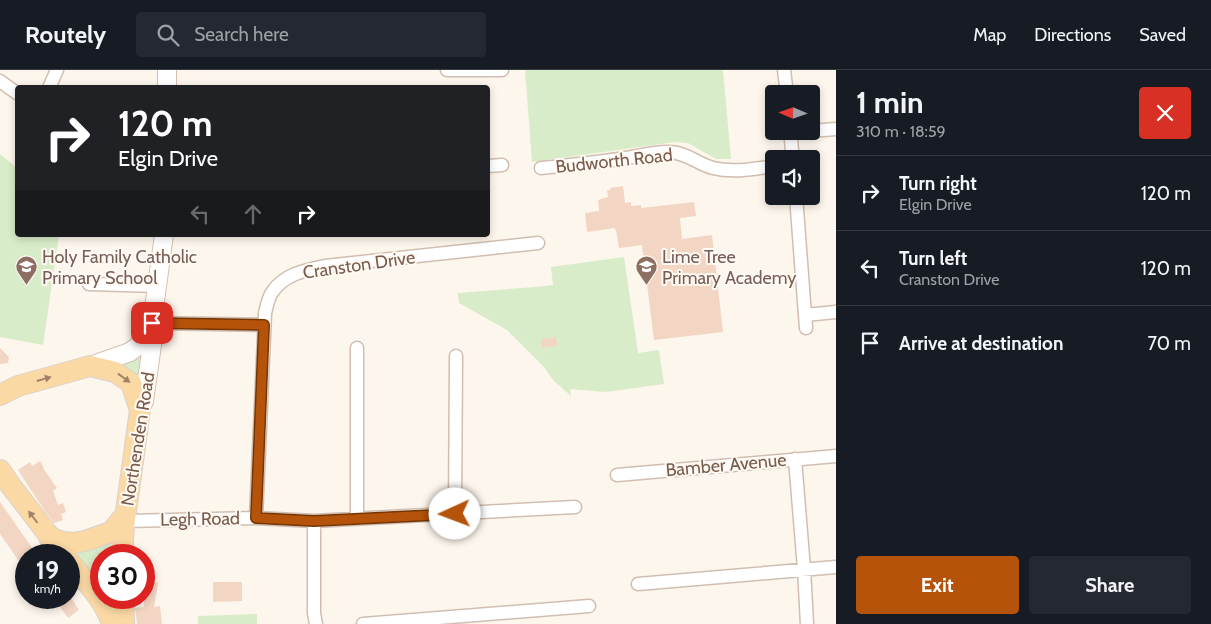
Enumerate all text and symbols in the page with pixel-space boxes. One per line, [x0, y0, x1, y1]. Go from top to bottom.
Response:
search box [136, 12, 486, 57]
text: Routely [25, 20, 106, 49]
icon: search [154, 21, 182, 49]
text: Search here [194, 23, 289, 46]
text: Map [973, 24, 1006, 46]
text: Directions [1034, 24, 1111, 46]
text: Saved [1139, 24, 1186, 46]
text: 1 min [856, 84, 924, 121]
north arrow [765, 85, 820, 140]
map controls [765, 85, 820, 205]
button: close [1139, 87, 1191, 139]
text: 120 m [118, 102, 212, 145]
icon: right [35, 105, 100, 170]
text: 310 m · 18:59 [856, 122, 946, 141]
street label: Budworth Road [554, 144, 674, 178]
text: Elgin Drive [118, 145, 218, 172]
button: sound [765, 150, 820, 205]
text: Turn right [899, 172, 977, 195]
icon: right [856, 179, 884, 207]
text: 120 m [1141, 182, 1191, 205]
text: Elgin Drive [899, 195, 972, 214]
icon: left [186, 200, 214, 228]
icon: ahead [239, 200, 267, 228]
icon: right [292, 200, 320, 228]
place label: Holy Family Catholic Primary School [42, 246, 197, 289]
street label: Cranston Drive [301, 246, 417, 284]
place label: Lime Tree Primary Academy [662, 246, 796, 289]
text: Turn left [899, 247, 967, 270]
icon: left [856, 254, 884, 282]
school or university icon: Holy Family Catholic Primary School [14, 255, 38, 286]
school or university icon: Lime Tree Primary Academy [634, 255, 658, 286]
text: 120 m [1141, 257, 1191, 280]
text: Cranston Drive [899, 270, 1000, 289]
pin [131, 302, 173, 344]
icon: arrive [138, 309, 166, 337]
icon: arrive [856, 329, 884, 357]
text: Arrive at destination [899, 332, 1063, 355]
text: 70 m [1147, 332, 1191, 355]
street label: Northenden Road [117, 370, 159, 508]
one-way arrow [117, 373, 131, 383]
one-way arrow [37, 374, 52, 382]
street label: Bamber Avenue [665, 449, 787, 481]
position arrow [428, 487, 480, 539]
street label: Legh Road [160, 507, 240, 531]
one-way arrow [28, 511, 39, 524]
speed limit sign: 30 [90, 544, 155, 609]
text: 19 [36, 555, 59, 585]
button: Exit [856, 556, 1019, 614]
button: Share [1029, 556, 1191, 614]
text: km/h [34, 581, 61, 596]

